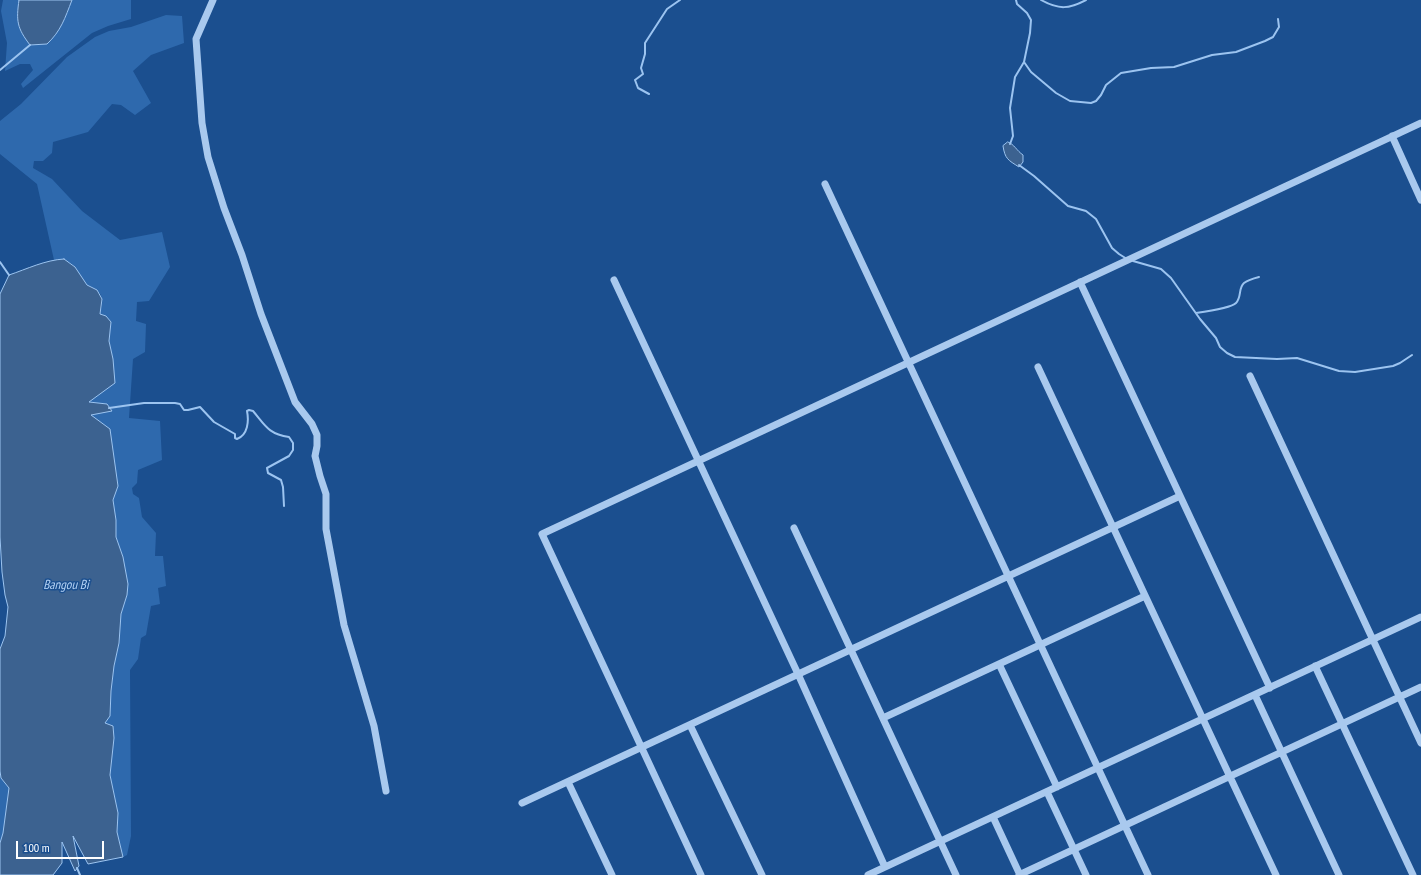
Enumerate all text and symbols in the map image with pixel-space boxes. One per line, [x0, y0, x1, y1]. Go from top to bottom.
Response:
water label: Bangou Bi [43, 577, 89, 593]
scale bar [18, 833, 106, 859]
text: 100 m [23, 840, 50, 855]

